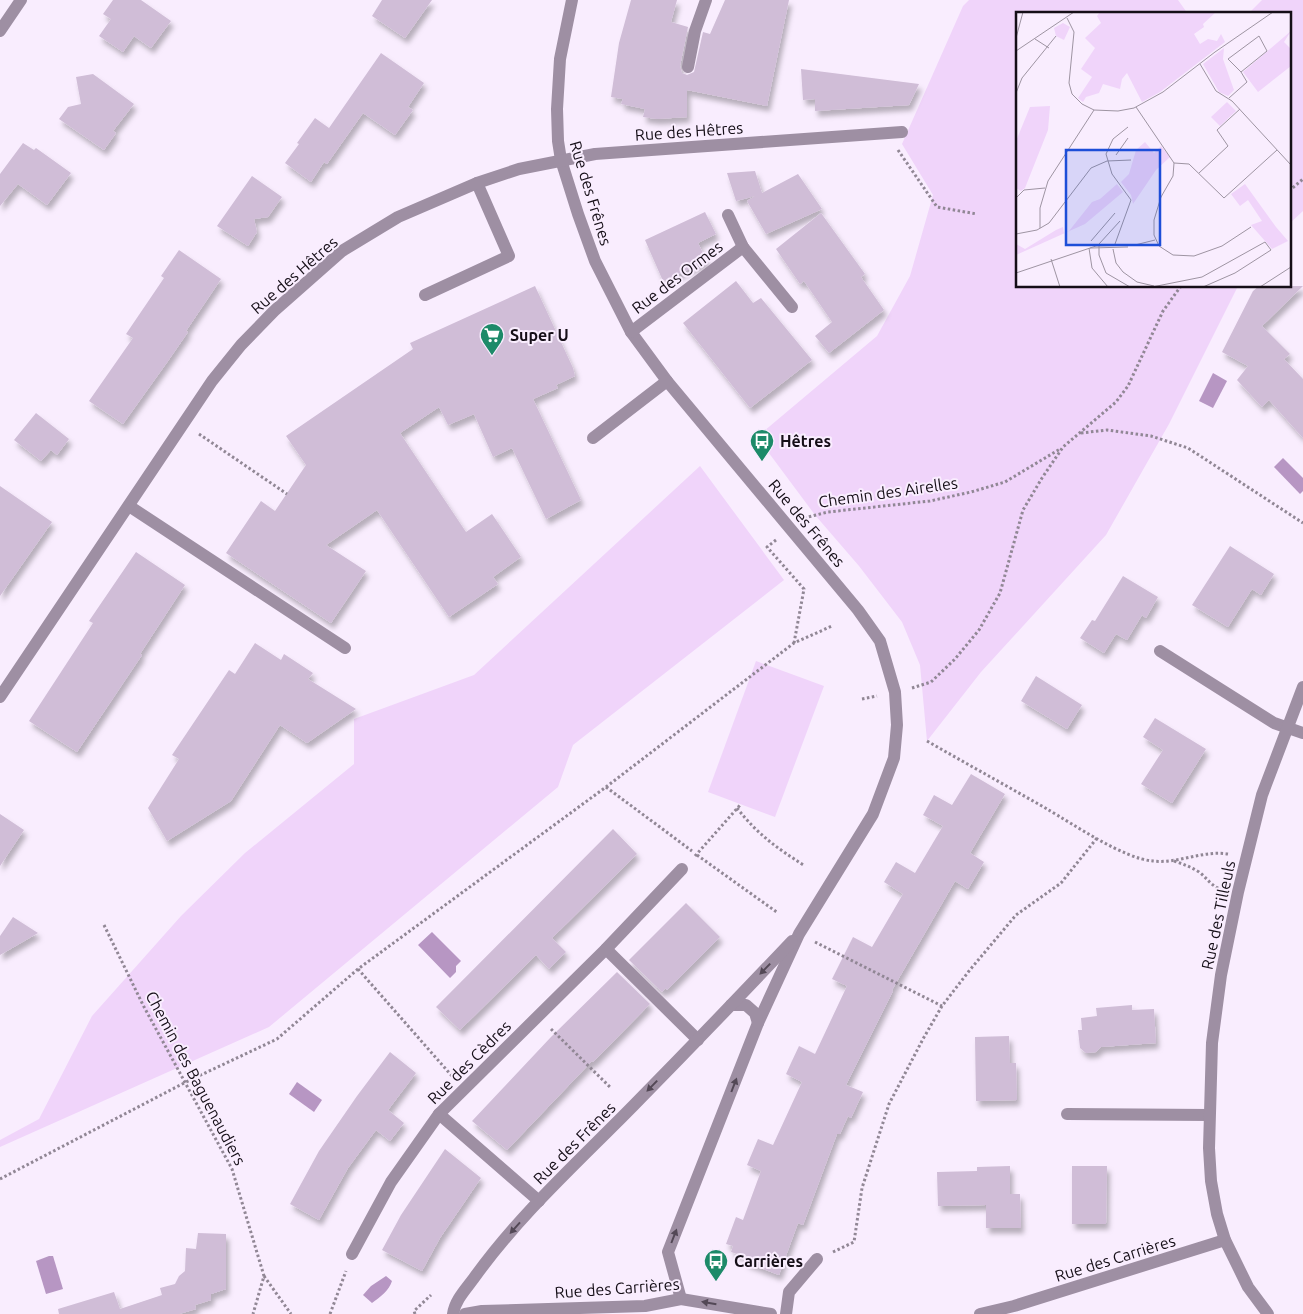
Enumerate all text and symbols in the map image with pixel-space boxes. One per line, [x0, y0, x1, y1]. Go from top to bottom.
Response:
inset map [1016, 12, 1290, 288]
street label: Rue des Hêtres [634, 118, 744, 144]
street label: Rue des Frênes [567, 139, 615, 247]
street label: Rue des Hêtres [247, 233, 341, 317]
street label: Rue des Ormes [628, 237, 726, 317]
supermarket icon: Super U [479, 322, 505, 356]
place label: Super U [510, 326, 569, 344]
bus stop icon: Hêtres [749, 428, 775, 462]
place label: Hêtres [780, 432, 831, 450]
street label: Chemin des Airelles [817, 473, 959, 511]
street label: Rue des Frênes [765, 476, 849, 570]
street label: Rue des Tilleuls [1198, 859, 1238, 971]
one-way arrow [759, 963, 771, 975]
street label: Chemin des Baguenaudiers [142, 988, 250, 1168]
street label: Rue des Cèdres [424, 1017, 514, 1107]
one-way arrow [730, 1077, 738, 1092]
one-way arrow [647, 1080, 659, 1092]
street label: Rue des Frênes [529, 1098, 619, 1188]
one-way arrow [509, 1221, 521, 1233]
one-way arrow [671, 1229, 679, 1243]
street label: Rue des Carrières [1053, 1231, 1178, 1285]
bus stop icon: Carrières [703, 1248, 729, 1282]
place label: Carrières [734, 1252, 803, 1270]
street label: Rue des Carrières [554, 1275, 680, 1301]
one-way arrow [701, 1299, 717, 1307]

